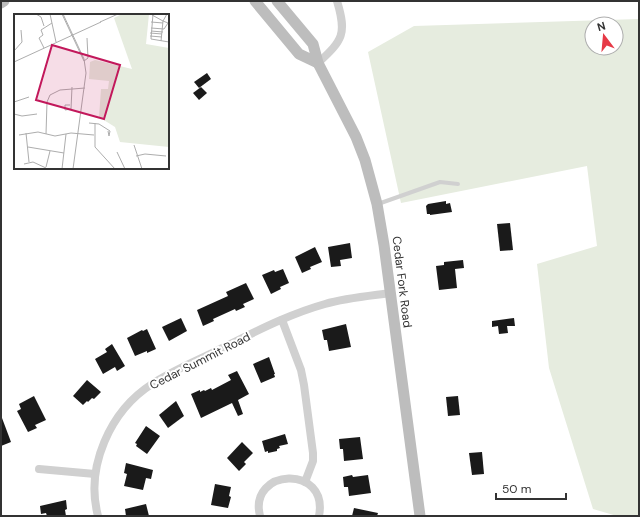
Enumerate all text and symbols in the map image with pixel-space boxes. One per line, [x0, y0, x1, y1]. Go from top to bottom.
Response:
inset map [14, 14, 169, 169]
north arrow [584, 16, 624, 56]
text: N [595, 19, 607, 34]
street label: Cedar Fork Road [388, 235, 416, 329]
street label: Cedar Summit Road [147, 329, 253, 393]
scale bar [496, 475, 566, 501]
text: 50 m [502, 481, 531, 497]

